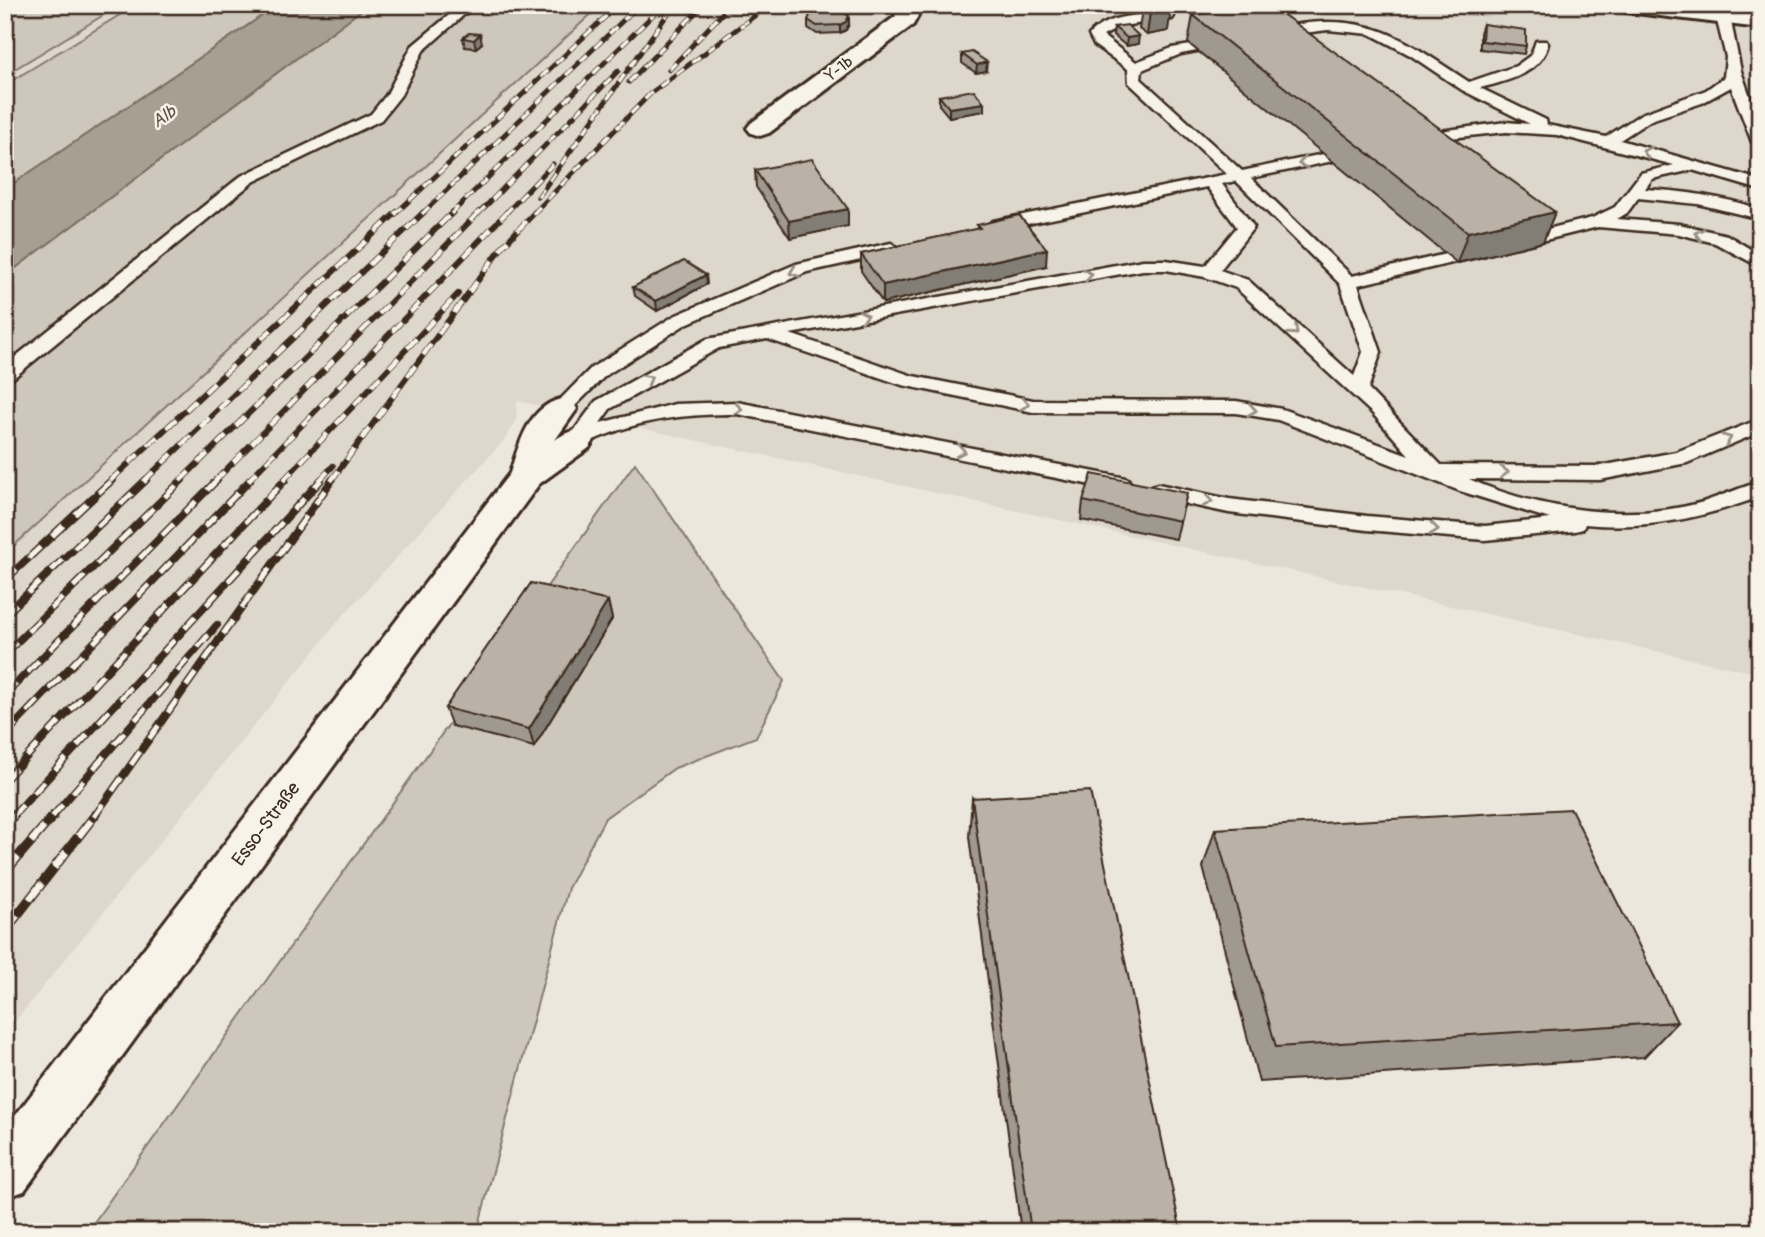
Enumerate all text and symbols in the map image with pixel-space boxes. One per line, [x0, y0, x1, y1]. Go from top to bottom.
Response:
street label: Y-1b [820, 52, 857, 87]
water label: Alb [147, 100, 182, 134]
one-way arrow [1641, 146, 1653, 160]
one-way arrow [1297, 154, 1309, 169]
one-way arrow [1693, 228, 1705, 242]
one-way arrow [788, 264, 800, 278]
one-way arrow [1082, 268, 1094, 283]
one-way arrow [858, 309, 870, 324]
one-way arrow [1286, 322, 1299, 335]
one-way arrow [641, 374, 654, 387]
one-way arrow [1019, 396, 1031, 411]
one-way arrow [732, 401, 744, 416]
one-way arrow [1246, 402, 1258, 417]
one-way arrow [1720, 434, 1732, 448]
one-way arrow [955, 443, 967, 458]
one-way arrow [1499, 464, 1510, 480]
one-way arrow [1202, 493, 1214, 508]
one-way arrow [1429, 521, 1440, 536]
street label: Esso-Straße [227, 777, 306, 871]

